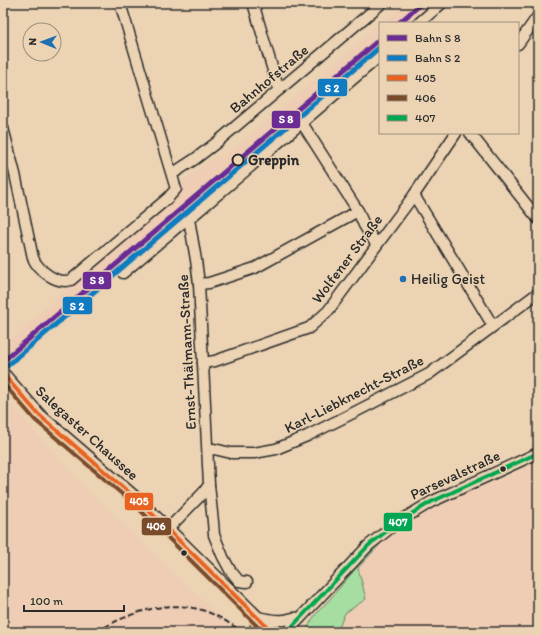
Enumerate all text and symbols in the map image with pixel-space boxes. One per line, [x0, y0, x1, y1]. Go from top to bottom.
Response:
north arrow [22, 22, 62, 62]
legend [379, 22, 519, 134]
text: Bahn S 8 [415, 31, 461, 45]
text: N [26, 38, 39, 46]
street label: Bahnhofstraße [226, 41, 312, 117]
text: Bahn S 2 [415, 51, 461, 65]
text: 405 [415, 71, 436, 85]
line badge: S 2 [317, 78, 348, 97]
text: S 2 [325, 82, 339, 95]
text: 406 [415, 91, 436, 105]
line badge: S 8 [271, 110, 301, 129]
text: 407 [415, 111, 436, 125]
text: S 8 [279, 113, 293, 126]
place label: Greppin [248, 151, 300, 170]
marker: Greppin [231, 153, 245, 167]
street label: Wolfener Straße [308, 211, 386, 307]
place label: Heilig Geist [411, 270, 486, 288]
line badge: S 8 [82, 271, 112, 290]
text: S 8 [90, 274, 104, 287]
street label: Ernst-Thälmann-Straße [174, 274, 200, 430]
marker: Heilig Geist [398, 274, 408, 284]
line badge: S 2 [62, 296, 93, 315]
text: S 2 [70, 300, 84, 313]
street label: Karl-Liebknecht-Straße [281, 351, 427, 437]
street label: Salegaster Chaussee [32, 382, 142, 484]
street label: Parsevalstraße [407, 446, 503, 504]
unlabelled marker [498, 464, 508, 474]
line badge: 405 [124, 492, 154, 511]
text: 405 [129, 495, 149, 508]
line badge: 407 [383, 512, 413, 532]
text: 407 [389, 516, 408, 529]
line badge: 406 [141, 517, 172, 536]
text: 406 [146, 520, 166, 533]
unlabelled marker [179, 548, 189, 558]
scale bar [24, 587, 124, 613]
text: 100 m [30, 594, 63, 608]

